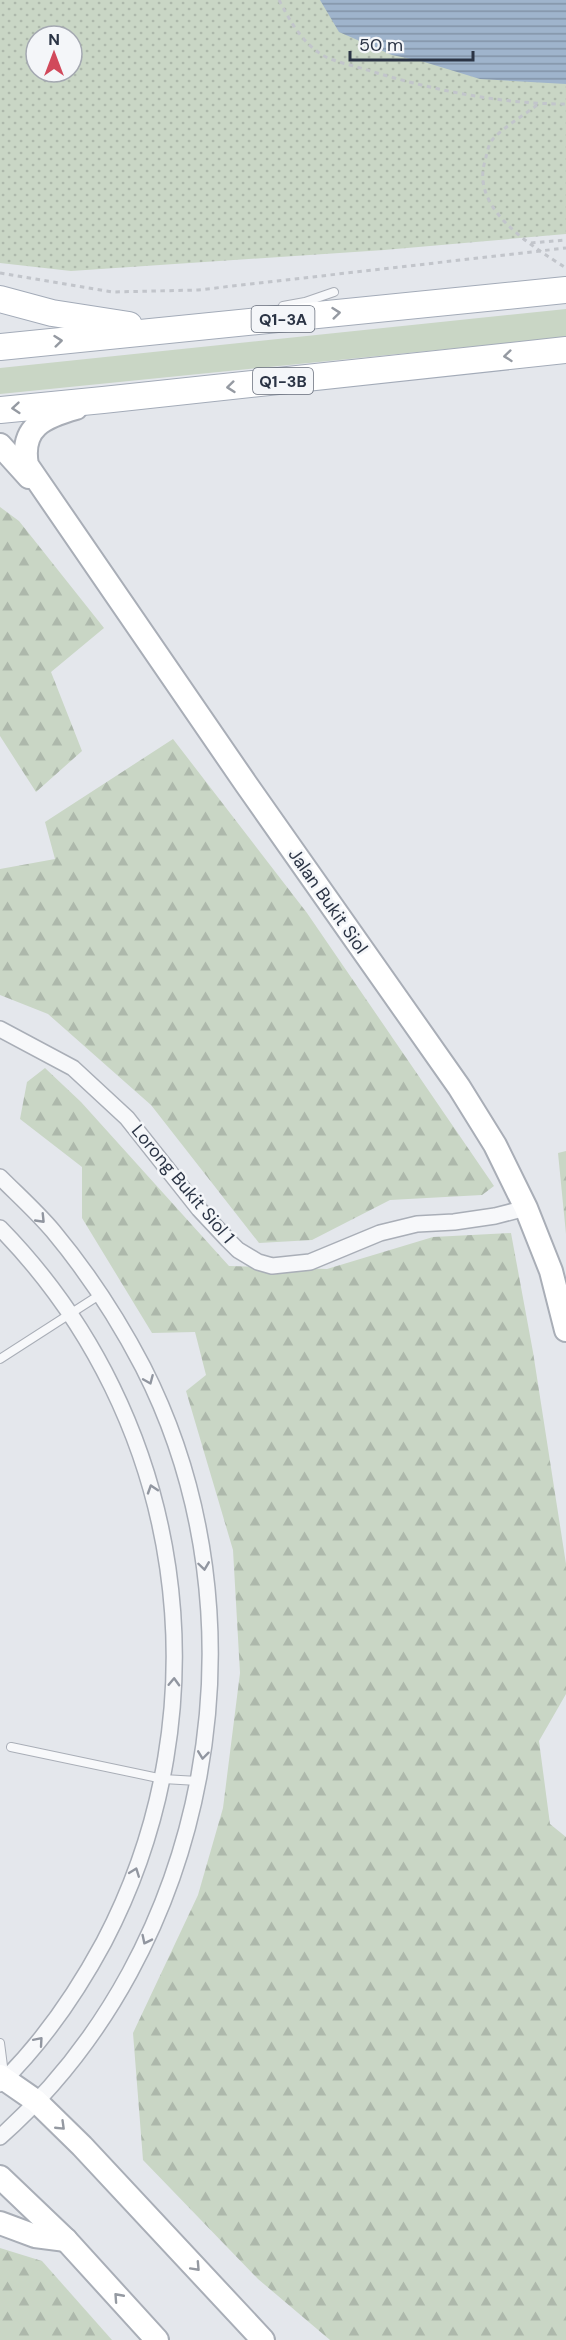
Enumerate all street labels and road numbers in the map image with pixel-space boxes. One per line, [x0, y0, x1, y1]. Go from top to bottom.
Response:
road number: Q1-3A [252, 306, 314, 332]
road number: Q1-3B [253, 368, 313, 394]
street label: Jalan Bukit Siol [283, 843, 373, 959]
street label: Lorong Bukit Siol 1 [126, 1120, 240, 1248]

